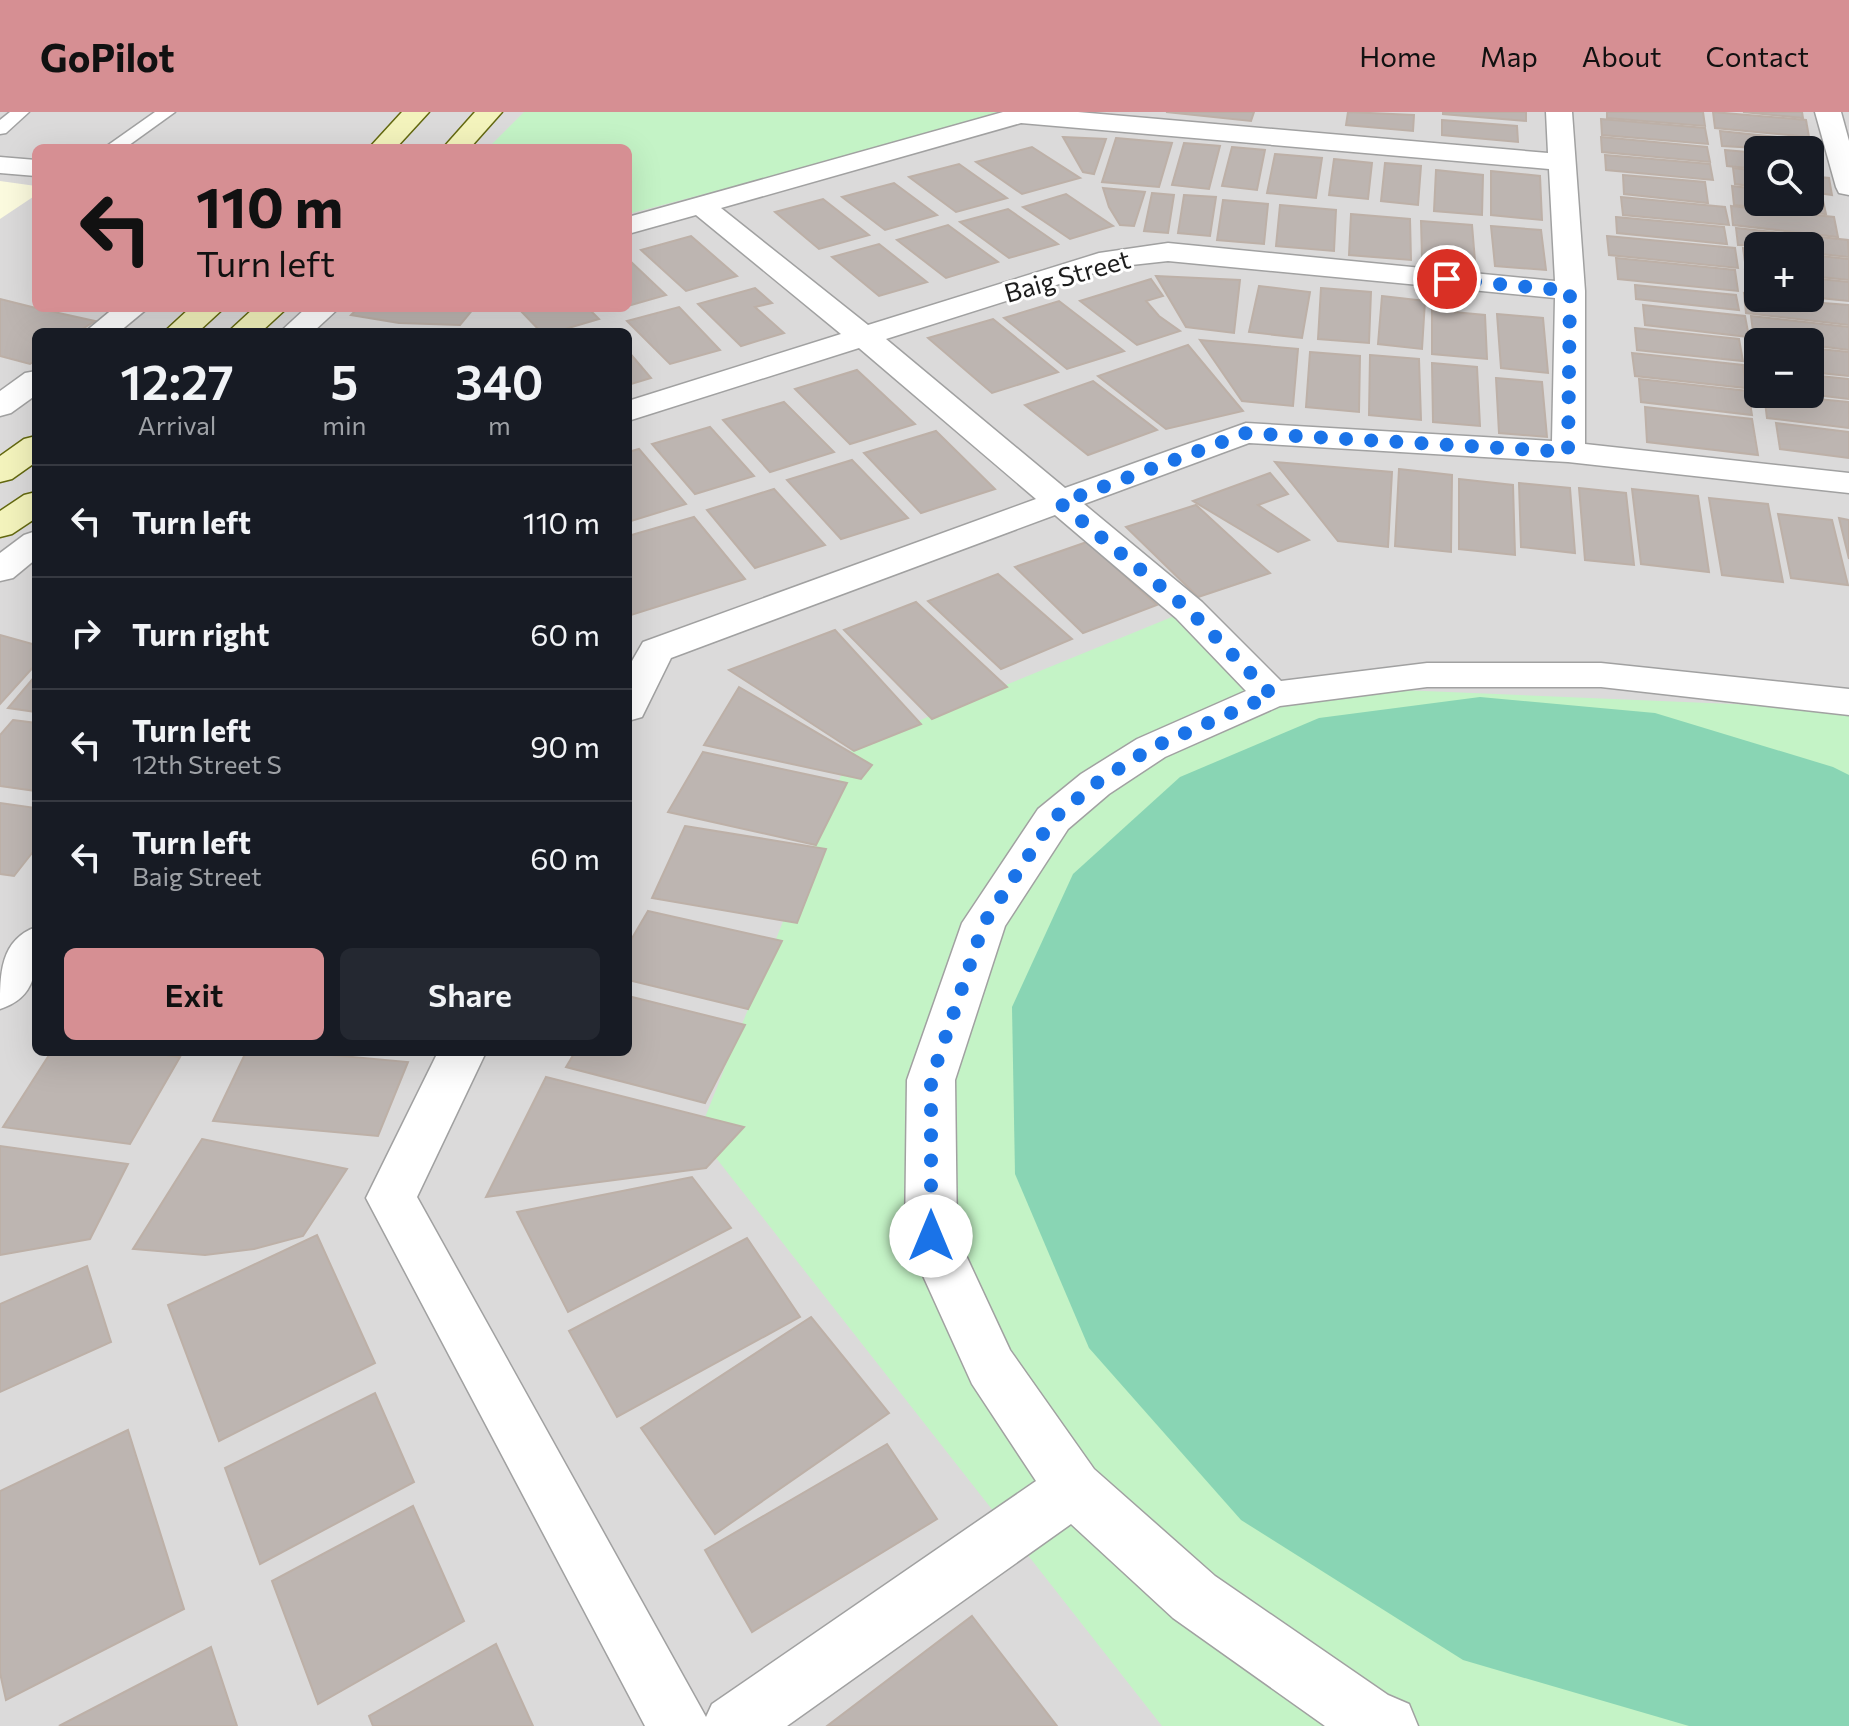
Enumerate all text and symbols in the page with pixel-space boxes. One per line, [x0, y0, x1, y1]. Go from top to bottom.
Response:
text: GoPilot [40, 33, 175, 80]
text: Home [1359, 39, 1436, 73]
text: Map [1480, 39, 1538, 73]
text: About [1582, 39, 1662, 73]
text: Contact [1706, 39, 1809, 73]
map controls [1744, 136, 1824, 408]
button: search [1744, 136, 1824, 216]
text: 110 m [196, 171, 343, 240]
icon: left [64, 176, 168, 280]
button: + [1744, 232, 1824, 312]
text: Turn left [196, 240, 335, 284]
street label: Baig Street [1000, 242, 1134, 308]
pin [1413, 245, 1481, 313]
icon: arrive [1425, 257, 1469, 301]
button: − [1744, 328, 1824, 408]
text: 12:27 [120, 351, 234, 410]
text: 5 [330, 351, 358, 410]
text: 340 [455, 351, 544, 410]
text: Arrival [138, 409, 216, 440]
text: min [322, 409, 367, 440]
text: m [488, 409, 511, 440]
icon: left [64, 499, 108, 543]
text: Turn left [132, 503, 251, 540]
text: 110 m [523, 503, 600, 540]
icon: right [64, 611, 108, 655]
text: Turn right [132, 615, 269, 652]
text: 60 m [530, 615, 600, 652]
text: Turn left [132, 711, 251, 748]
icon: left [64, 723, 108, 767]
text: 90 m [530, 727, 600, 764]
text: 12th Street S [132, 748, 282, 779]
text: Turn left [132, 823, 251, 860]
icon: left [64, 835, 108, 879]
text: 60 m [530, 839, 600, 876]
text: Baig Street [132, 860, 262, 891]
button: Exit [64, 948, 324, 1040]
button: Share [340, 948, 600, 1040]
position arrow [889, 1194, 973, 1278]

